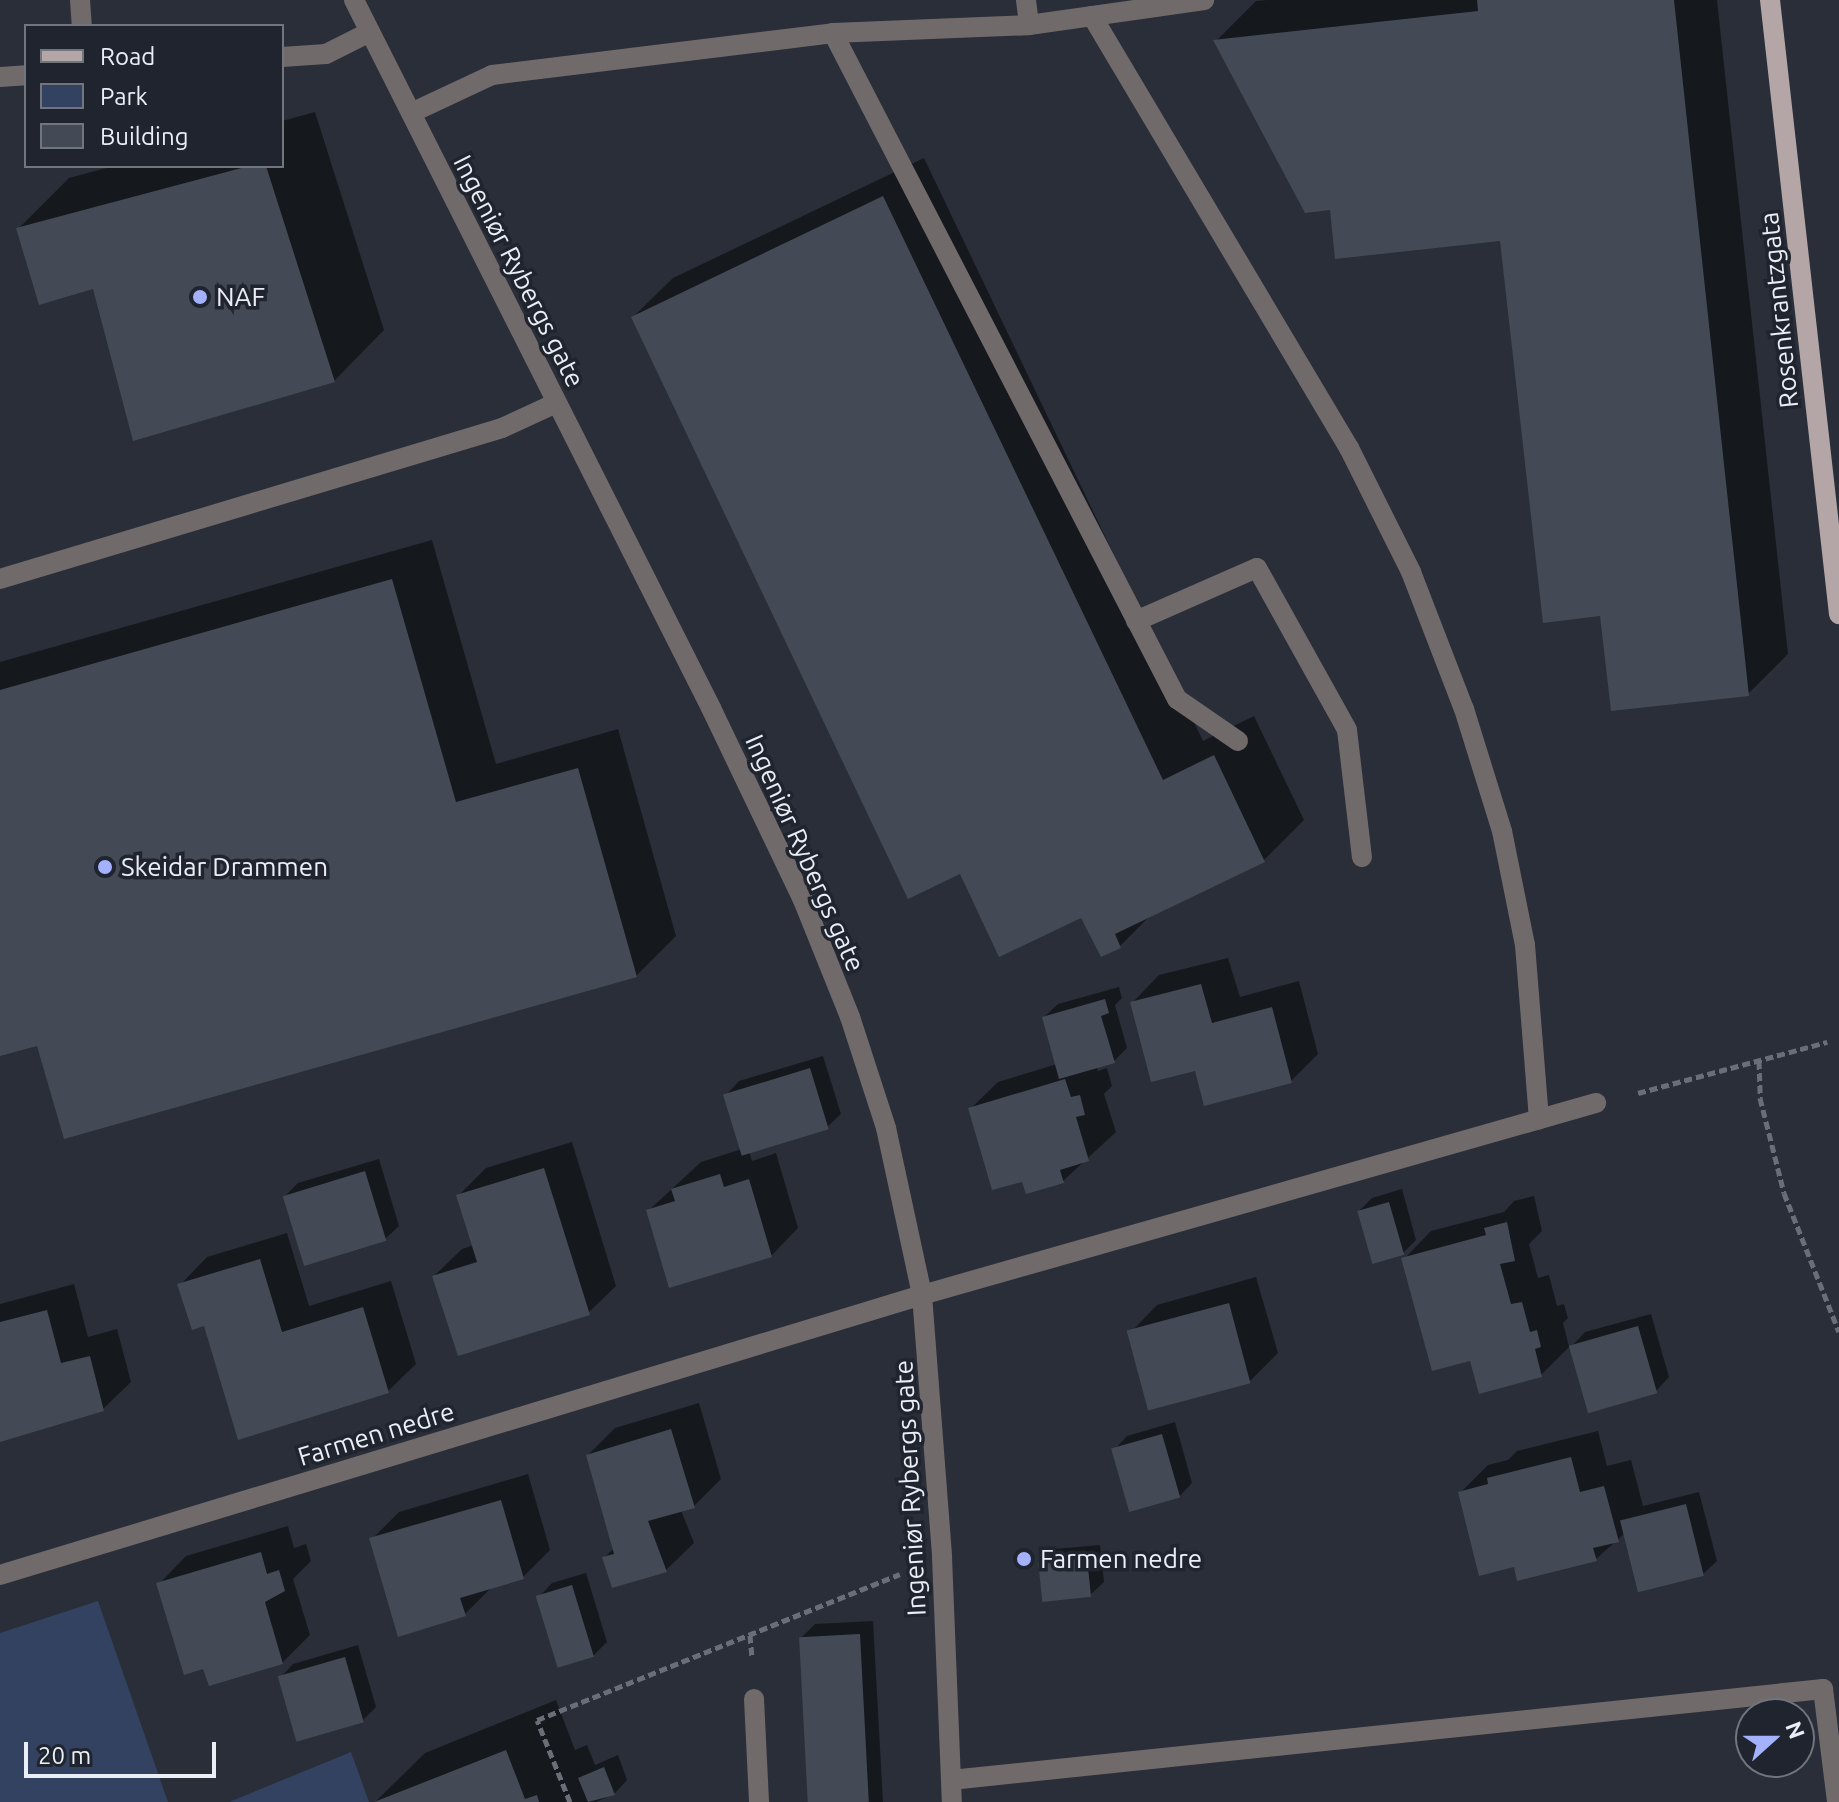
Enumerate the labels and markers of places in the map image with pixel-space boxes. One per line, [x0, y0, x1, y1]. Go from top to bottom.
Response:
place label: NAF [216, 281, 265, 313]
marker: NAF [191, 288, 209, 306]
place label: Skeidar Drammen [121, 851, 328, 883]
marker: Skeidar Drammen [96, 858, 114, 876]
place label: Farmen nedre [1040, 1543, 1202, 1575]
marker: Farmen nedre [1015, 1550, 1033, 1568]

